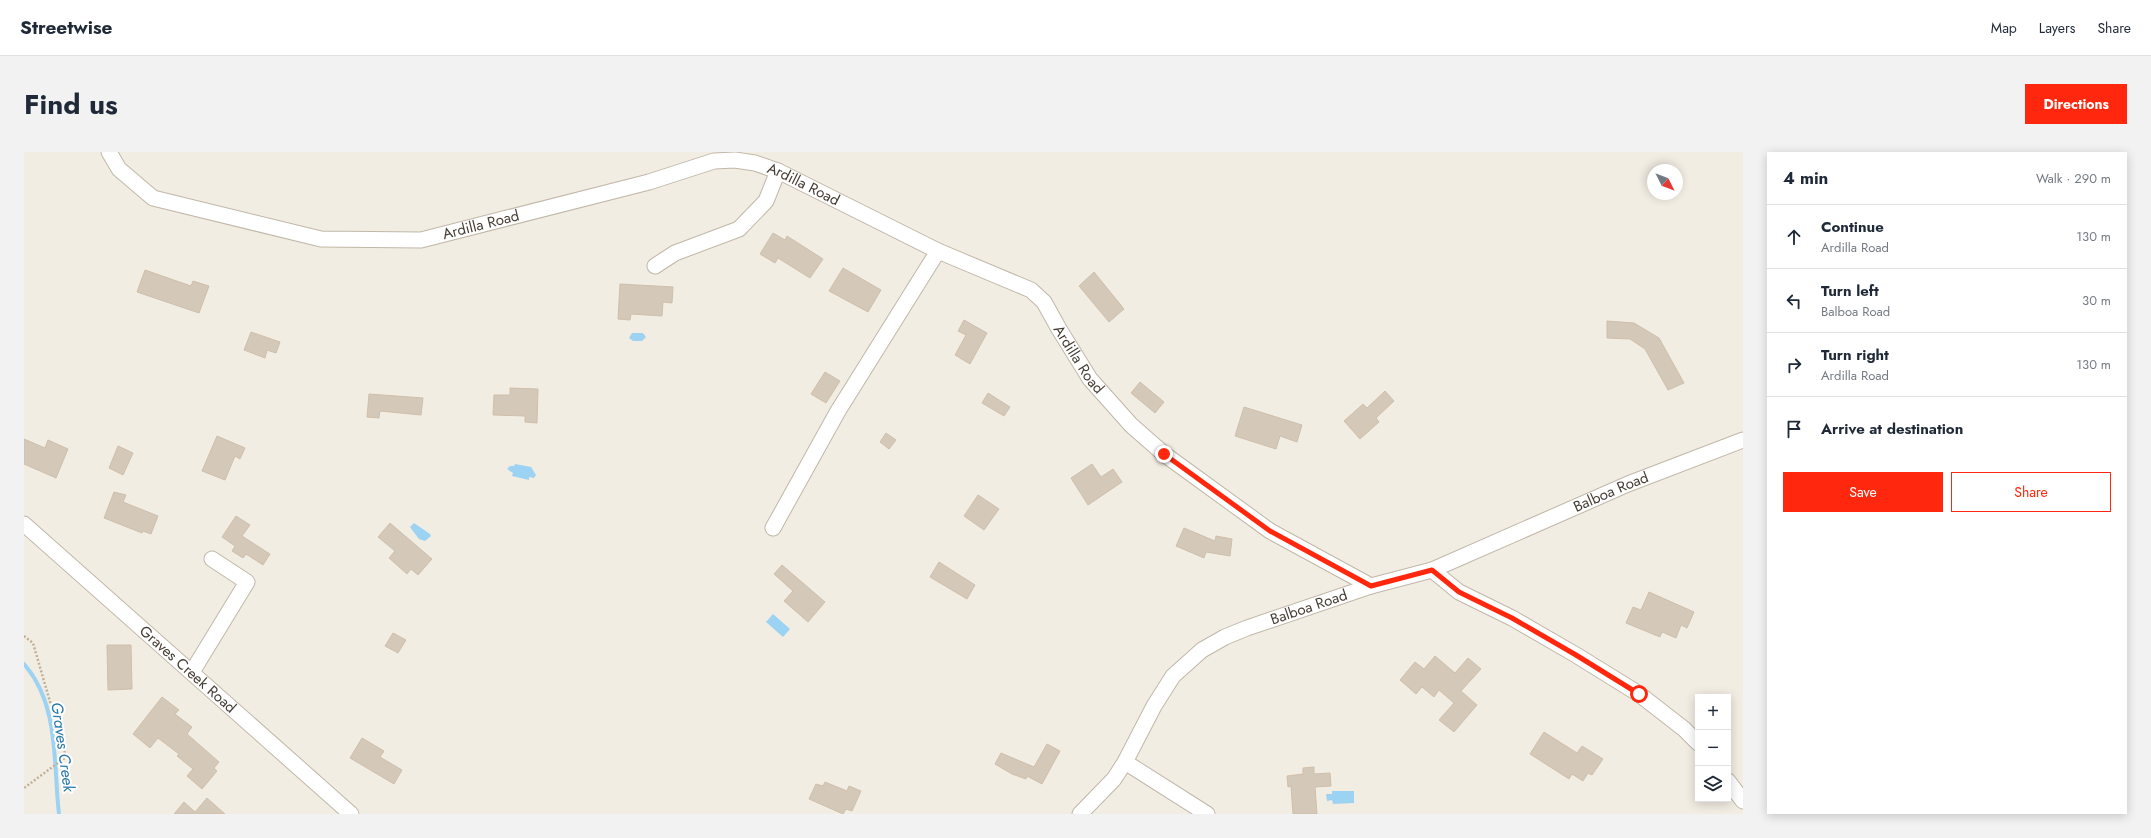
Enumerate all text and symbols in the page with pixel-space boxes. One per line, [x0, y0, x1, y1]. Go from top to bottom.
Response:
text: Streetwise [20, 14, 113, 41]
text: Map [1991, 18, 2017, 38]
text: Layers [2039, 18, 2075, 38]
text: Share [2097, 18, 2131, 38]
text: Find us [24, 84, 118, 125]
button: Directions [2025, 84, 2127, 124]
street label: Ardilla Road [764, 157, 844, 211]
north arrow [1647, 164, 1683, 200]
text: 4 min [1783, 166, 1828, 190]
text: Walk · 290 m [2036, 169, 2111, 188]
street label: Ardilla Road [440, 204, 522, 245]
text: Continue [1821, 216, 1884, 238]
icon: ahead [1783, 226, 1805, 248]
text: 130 m [2076, 227, 2111, 246]
text: Ardilla Road [1821, 238, 1889, 257]
text: Turn left [1821, 280, 1879, 302]
icon: left [1783, 290, 1805, 312]
text: 30 m [2082, 291, 2111, 310]
text: Balboa Road [1821, 302, 1890, 321]
street label: Ardilla Road [1048, 321, 1109, 399]
text: Turn right [1821, 344, 1889, 366]
icon: right [1783, 354, 1805, 376]
text: 130 m [2076, 355, 2111, 374]
text: Ardilla Road [1821, 366, 1889, 385]
icon: arrive [1783, 418, 1805, 440]
text: Arrive at destination [1821, 418, 1963, 440]
route end [1155, 445, 1173, 463]
street label: Balboa Road [1570, 466, 1652, 518]
button: Save [1783, 472, 1943, 512]
button: Share [1951, 472, 2111, 512]
street label: Balboa Road [1267, 584, 1350, 630]
street label: Graves Creek Road [135, 620, 241, 718]
route start [1630, 685, 1648, 703]
map controls [1695, 694, 1731, 802]
button: + [1695, 694, 1731, 730]
water label: Graves Creek [45, 701, 81, 794]
button: − [1695, 730, 1731, 766]
button: layers [1695, 766, 1731, 802]

